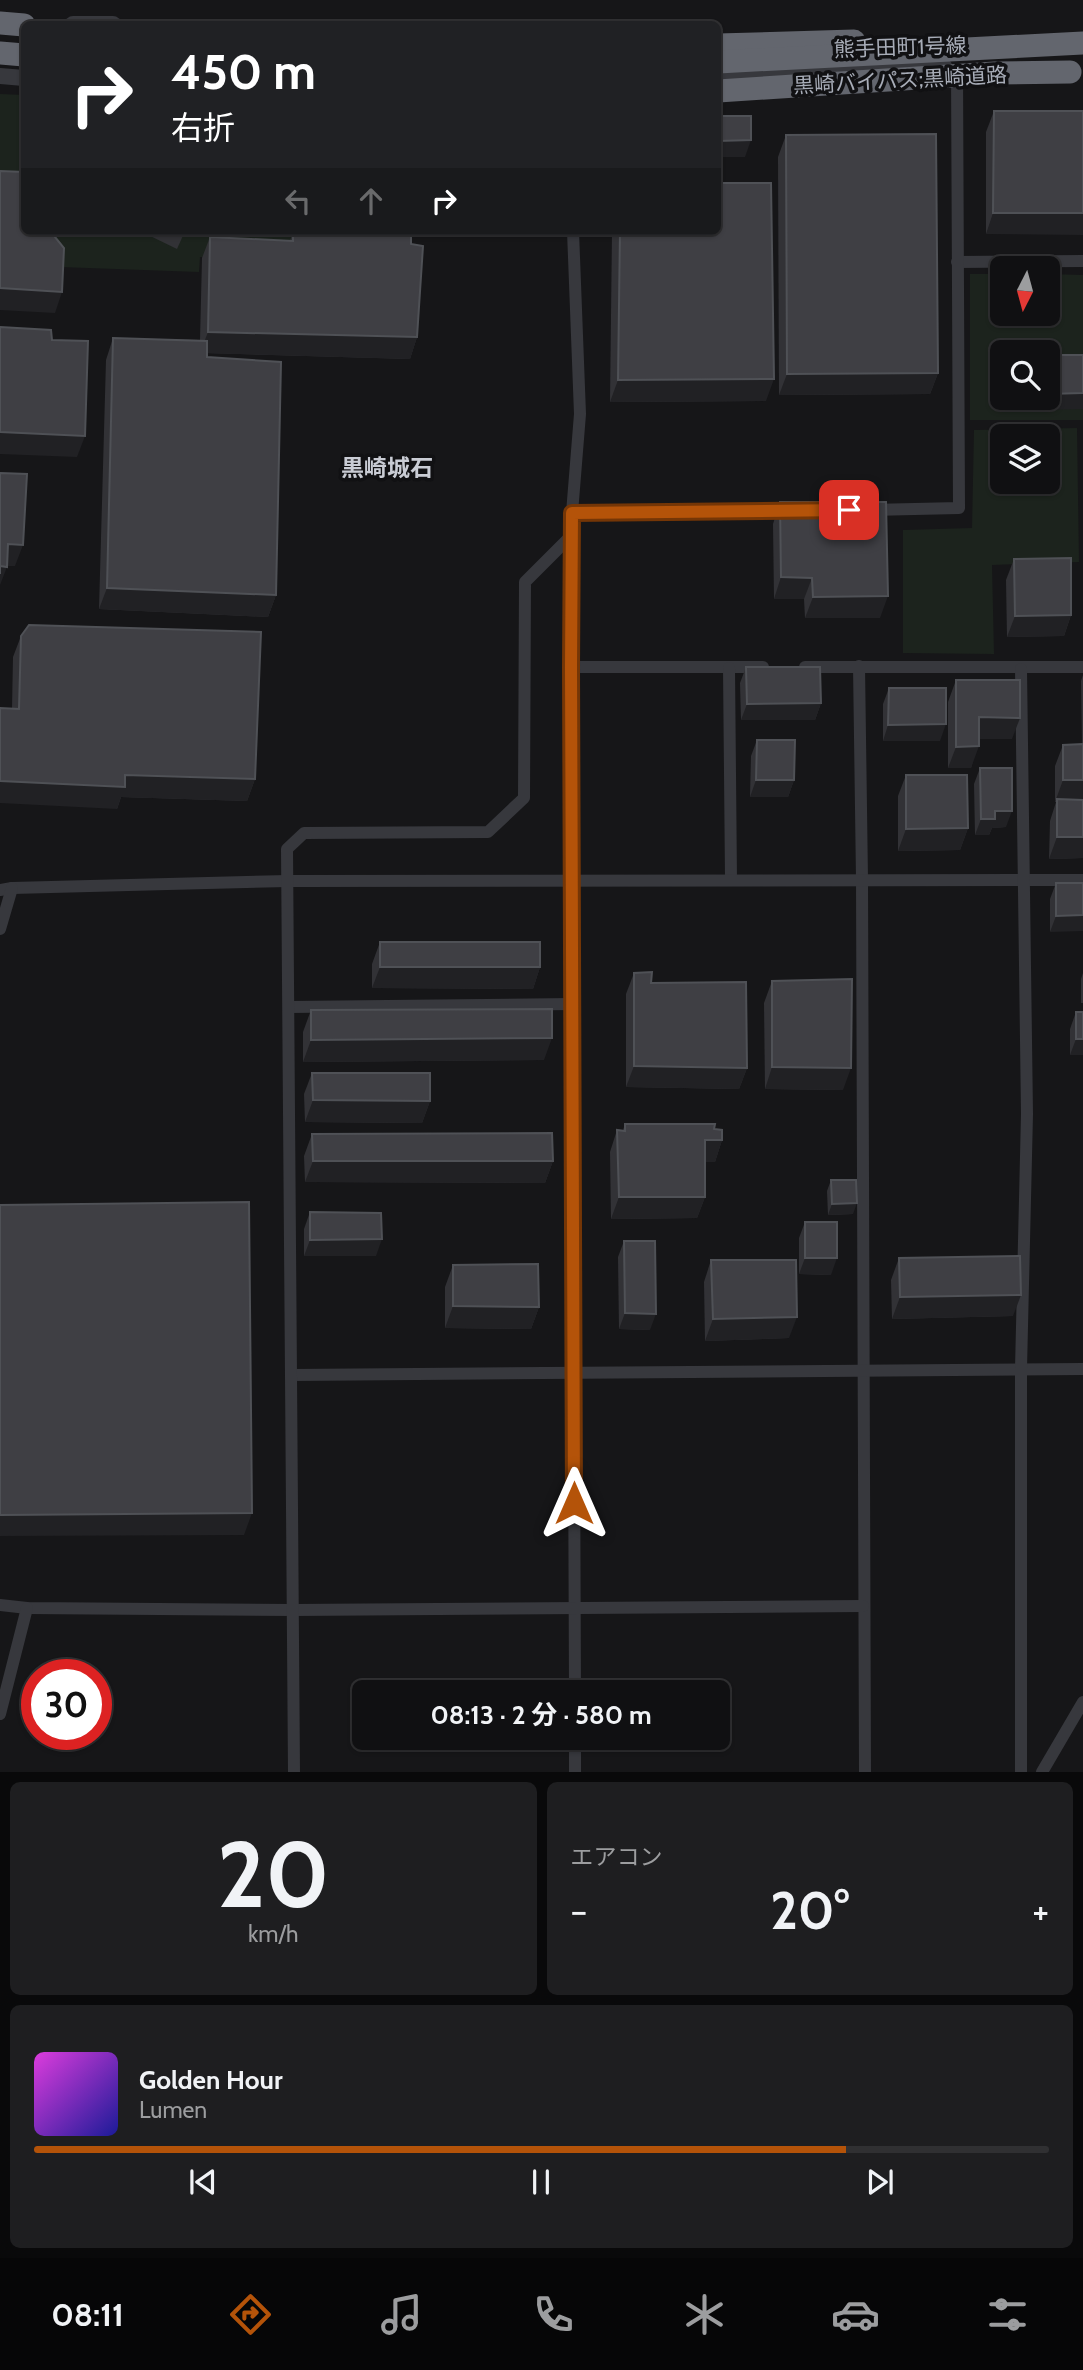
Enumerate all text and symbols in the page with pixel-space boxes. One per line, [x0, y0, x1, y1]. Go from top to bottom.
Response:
street label: 熊手田町1号線 [833, 32, 967, 62]
text: 450 m [171, 42, 316, 101]
icon: right [56, 49, 147, 140]
street label: 黒崎バイパス;黒崎道路 [792, 62, 1008, 98]
text: 右折 [171, 108, 235, 147]
icon: left [279, 182, 317, 220]
icon: ahead [352, 182, 390, 220]
icon: right [425, 182, 463, 220]
north arrow [990, 256, 1060, 326]
map controls [990, 256, 1060, 494]
button: search [990, 340, 1060, 410]
button: layers [990, 424, 1060, 494]
district label: 黒崎城石 [341, 454, 433, 482]
pin [819, 480, 879, 540]
icon: arrive [830, 491, 868, 529]
position arrow [537, 1466, 611, 1540]
speed limit sign: 30 [21, 1659, 112, 1750]
text: 08:13 · 2 分 · 580 m [431, 1699, 651, 1731]
text: 20 [217, 1819, 329, 1930]
text: エアコン [571, 1843, 663, 1871]
text: 20° [770, 1879, 849, 1942]
text: − [571, 1887, 587, 1934]
text: + [1032, 1887, 1049, 1934]
text: km/h [248, 1920, 298, 1948]
text: Golden Hour [139, 2064, 282, 2096]
text: Lumen [139, 2096, 207, 2124]
icon: previous [184, 2163, 222, 2201]
icon: pause [522, 2163, 560, 2201]
icon: next [861, 2163, 899, 2201]
icon: directions [226, 2290, 275, 2339]
icon: music [377, 2290, 426, 2339]
icon: phone [529, 2290, 578, 2339]
icon: climate [680, 2290, 729, 2339]
icon: car [831, 2290, 880, 2339]
icon: filters [983, 2290, 1032, 2339]
text: 08:11 [51, 2295, 124, 2334]

